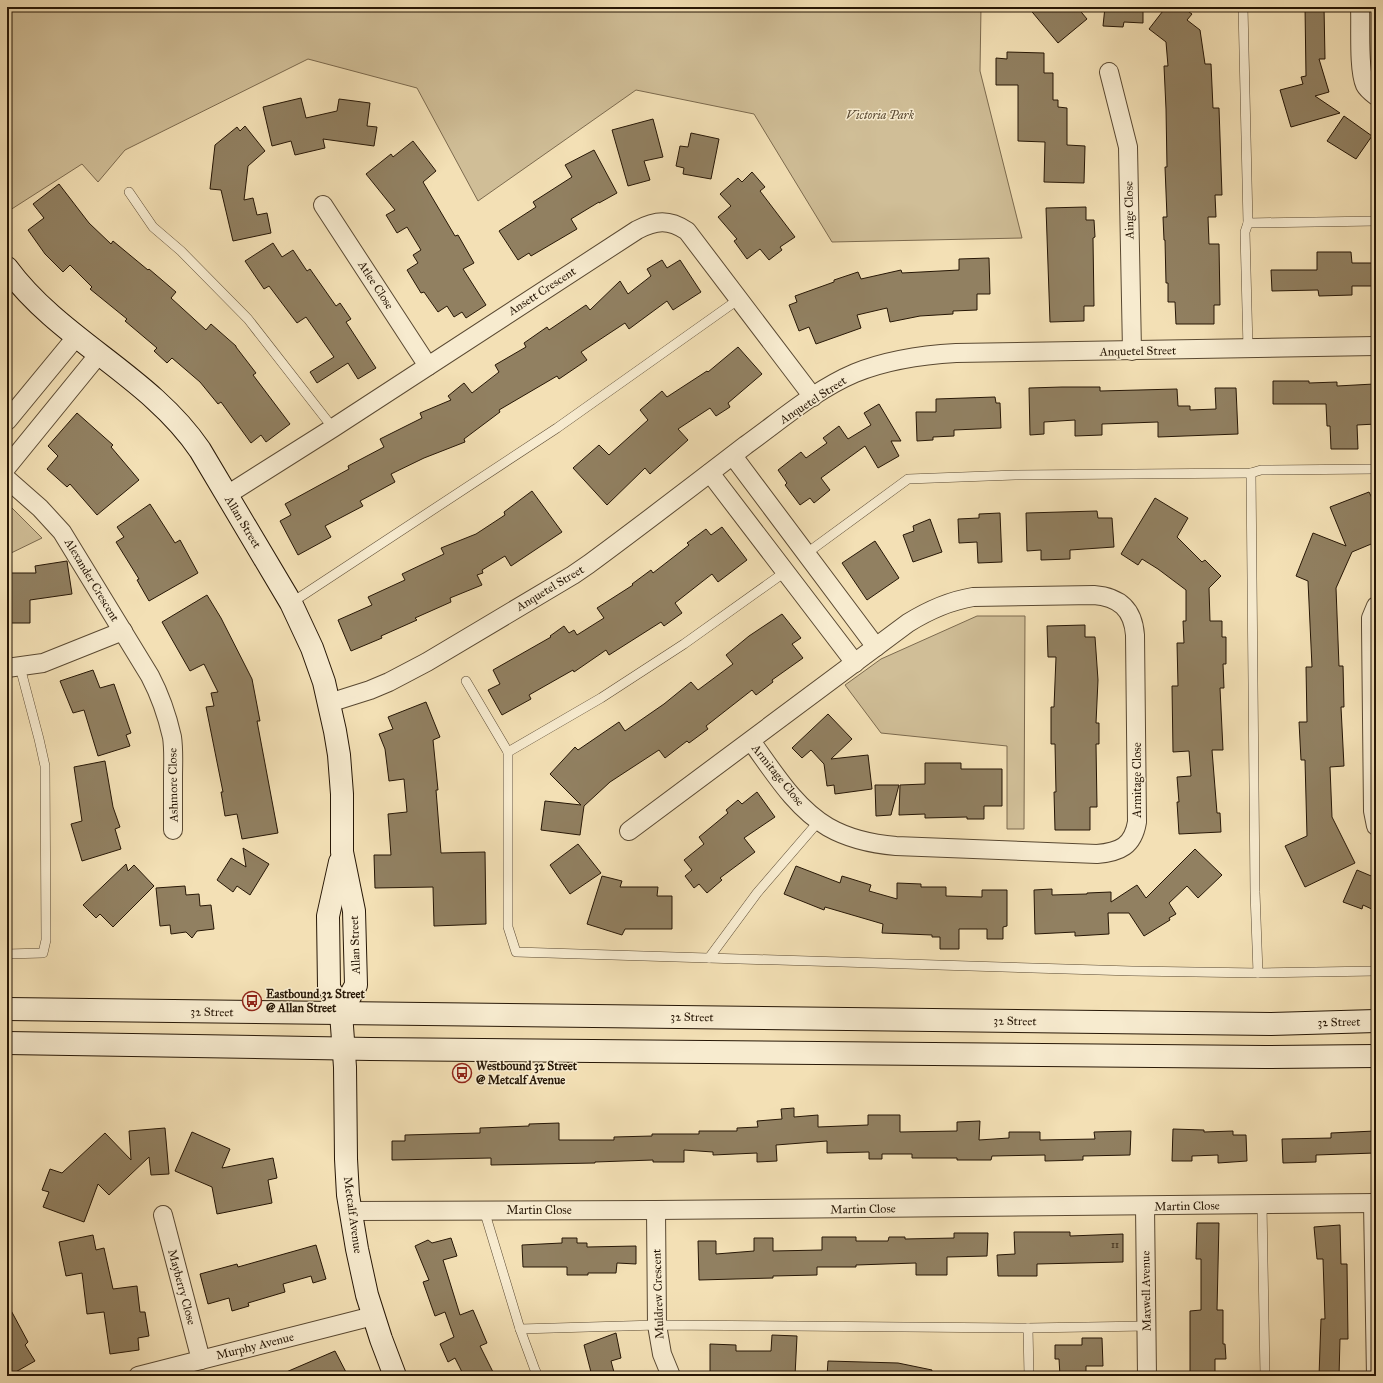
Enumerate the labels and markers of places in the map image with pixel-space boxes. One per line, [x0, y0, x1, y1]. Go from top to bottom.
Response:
place label: Eastbound 32 Street @ Allan Street [266, 987, 366, 1015]
bus stop icon: Eastbound 32 Street @ Allan Street [241, 990, 263, 1012]
place label: Westbound 32 Street @ Metcalf Avenue [476, 1059, 578, 1087]
bus stop icon: Westbound 32 Street @ Metcalf Avenue [451, 1062, 473, 1084]

